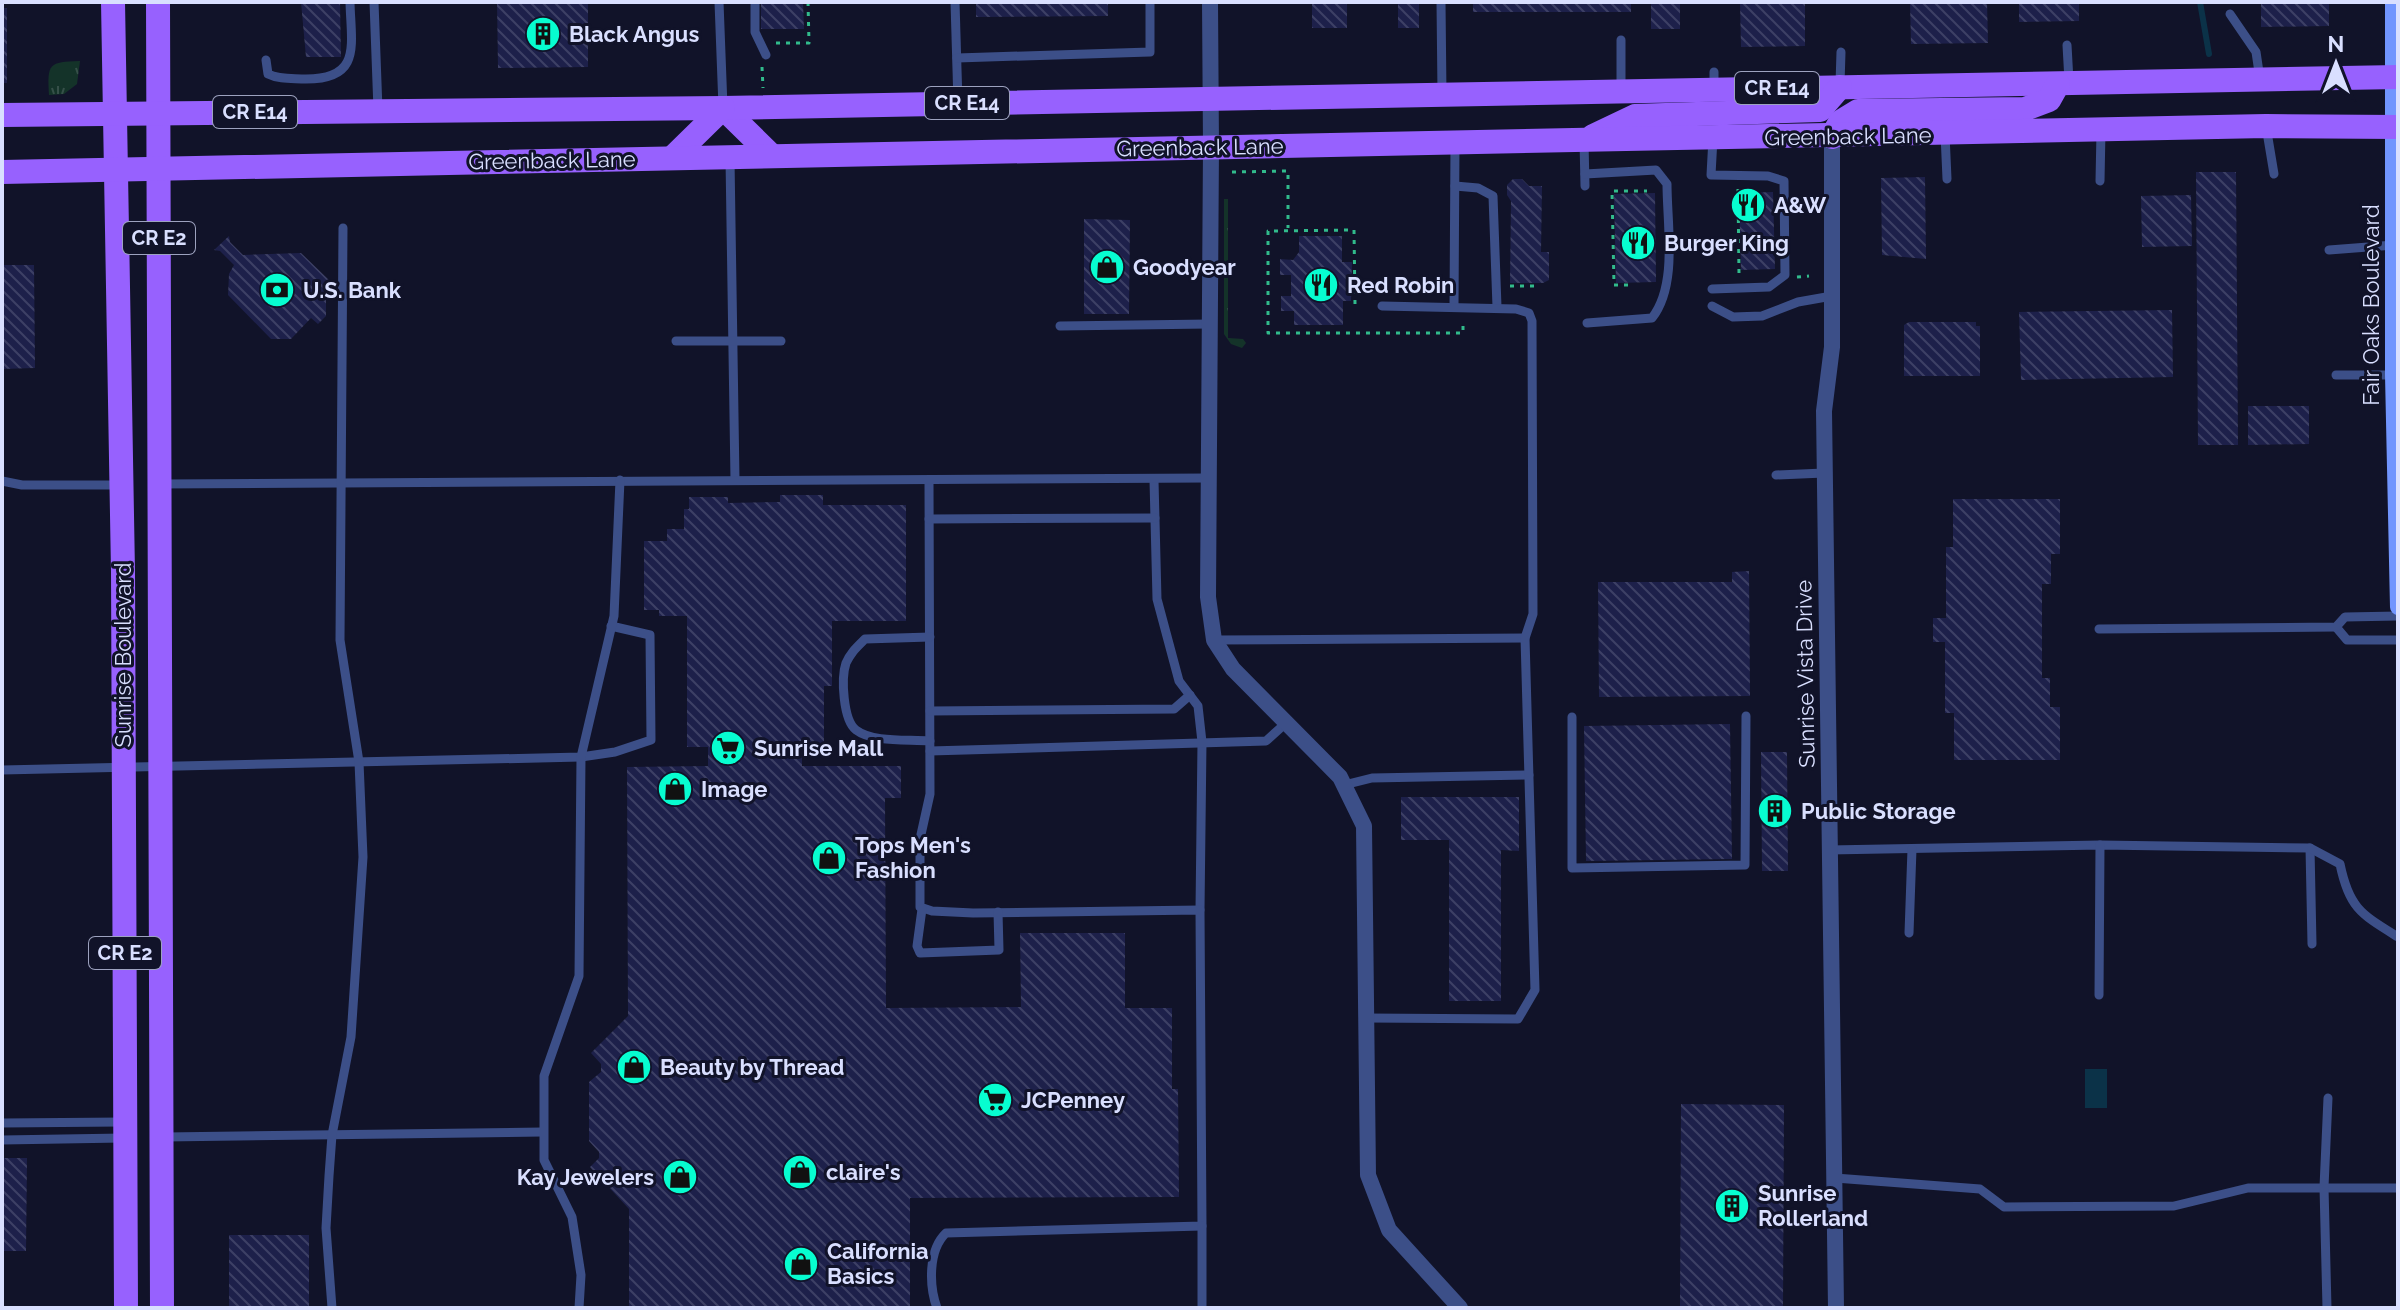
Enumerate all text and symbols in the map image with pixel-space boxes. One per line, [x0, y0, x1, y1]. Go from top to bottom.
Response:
building icon: Black Angus [524, 15, 562, 53]
place label: Black Angus [569, 21, 699, 47]
north arrow [2296, 24, 2376, 104]
text: N [2328, 31, 2344, 57]
road number: CR E14 [1735, 72, 1819, 104]
road number: CR E14 [925, 87, 1009, 119]
road number: CR E14 [213, 96, 297, 128]
street label: Greenback Lane [1764, 122, 1932, 150]
street label: Greenback Lane [1116, 133, 1284, 161]
street label: Greenback Lane [468, 146, 636, 174]
restaurant icon: A&W [1729, 186, 1767, 224]
place label: A&W [1774, 192, 1827, 218]
street label: Fair Oaks Boulevard [2358, 204, 2384, 406]
road number: CR E2 [123, 222, 195, 254]
restaurant icon: Burger King [1619, 224, 1657, 262]
place label: Burger King [1664, 230, 1789, 256]
shop icon: Goodyear [1088, 248, 1126, 286]
place label: Goodyear [1133, 254, 1236, 280]
restaurant icon: Red Robin [1302, 266, 1340, 304]
bank icon: U.S. Bank [258, 271, 296, 309]
place label: Red Robin [1347, 272, 1454, 298]
place label: U.S. Bank [303, 277, 402, 303]
street label: Sunrise Boulevard [110, 563, 136, 747]
street label: Sunrise Vista Drive [1790, 580, 1820, 768]
supermarket icon: Sunrise Mall [709, 729, 747, 767]
place label: Sunrise Mall [754, 735, 884, 761]
shop icon: Image [656, 770, 694, 808]
place label: Image [701, 776, 768, 802]
building icon: Public Storage [1756, 792, 1794, 830]
place label: Public Storage [1801, 798, 1956, 824]
place label: Tops Men's Fashion [855, 832, 971, 883]
shop icon: Tops Men's Fashion [810, 839, 848, 877]
road number: CR E2 [89, 937, 161, 969]
shop icon: Beauty by Thread [615, 1048, 653, 1086]
place label: Beauty by Thread [660, 1054, 845, 1080]
supermarket icon: JCPenney [976, 1081, 1014, 1119]
place label: JCPenney [1021, 1087, 1125, 1113]
shop icon: claire's [781, 1153, 819, 1191]
shop icon: Kay Jewelers [661, 1158, 699, 1196]
place label: claire's [826, 1159, 901, 1185]
place label: Kay Jewelers [517, 1164, 654, 1190]
place label: Sunrise Rollerland [1758, 1180, 1868, 1231]
building icon: Sunrise Rollerland [1713, 1187, 1751, 1225]
place label: California Basics [827, 1238, 929, 1289]
shop icon: California Basics [782, 1245, 820, 1283]

